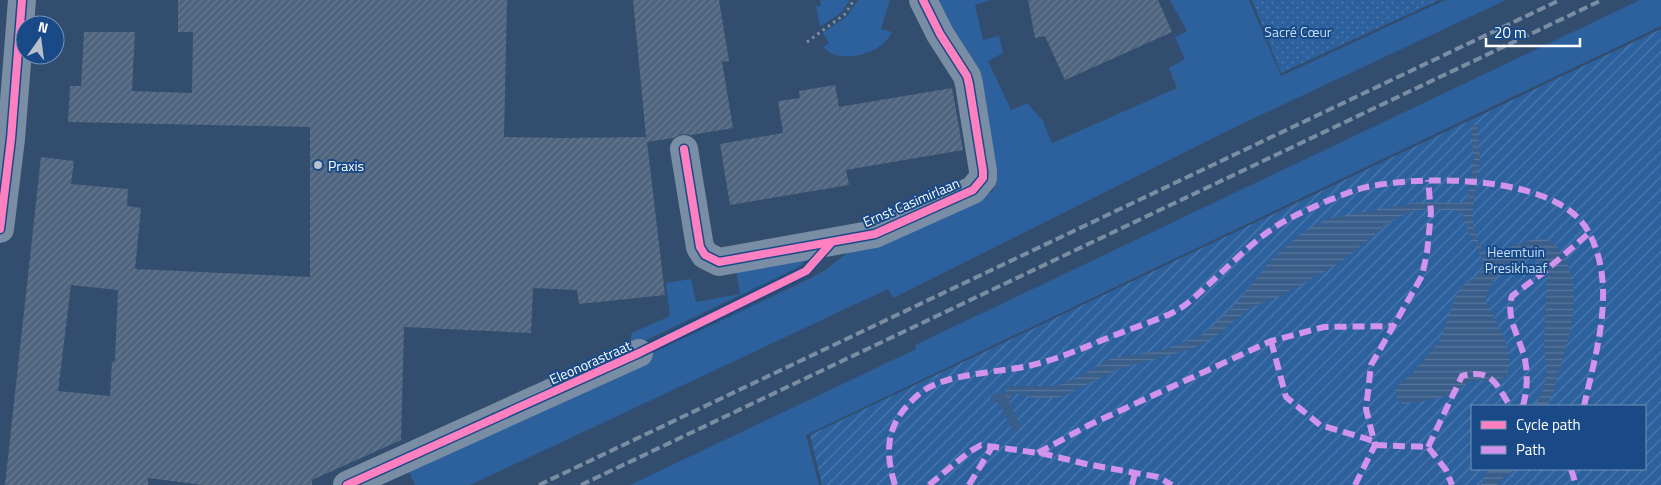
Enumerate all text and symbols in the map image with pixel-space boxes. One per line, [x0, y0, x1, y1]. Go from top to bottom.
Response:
north arrow [15, 15, 65, 65]
scale bar [1486, 15, 1580, 47]
text: N [36, 16, 51, 38]
park label: Sacré Cœur [1264, 21, 1332, 42]
text: 20 m [1494, 21, 1527, 44]
place label: Praxis [328, 155, 364, 176]
marker: Praxis [312, 159, 324, 171]
street label: Ernst Casimirlaan [859, 172, 963, 232]
park label: Heemtuin Presikhaaf [1485, 241, 1548, 278]
street label: Eleonorastraat [546, 335, 634, 389]
legend [1471, 405, 1646, 470]
text: Cycle path [1516, 413, 1581, 436]
text: Path [1516, 438, 1546, 461]

